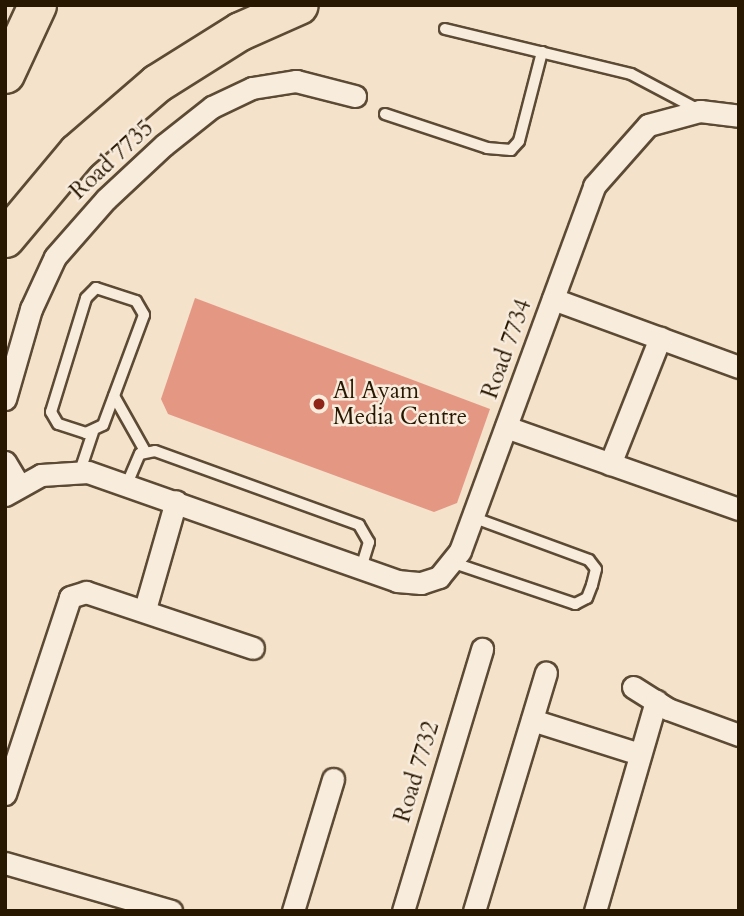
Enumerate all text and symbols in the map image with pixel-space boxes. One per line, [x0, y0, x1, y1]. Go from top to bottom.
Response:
street label: Road 7735 [65, 114, 159, 206]
street label: Road 7734 [476, 295, 538, 403]
place label: Al Ayam Media Centre [333, 377, 467, 431]
marker: Al Ayam Media Centre [311, 396, 327, 412]
street label: Road 7732 [389, 718, 445, 826]

